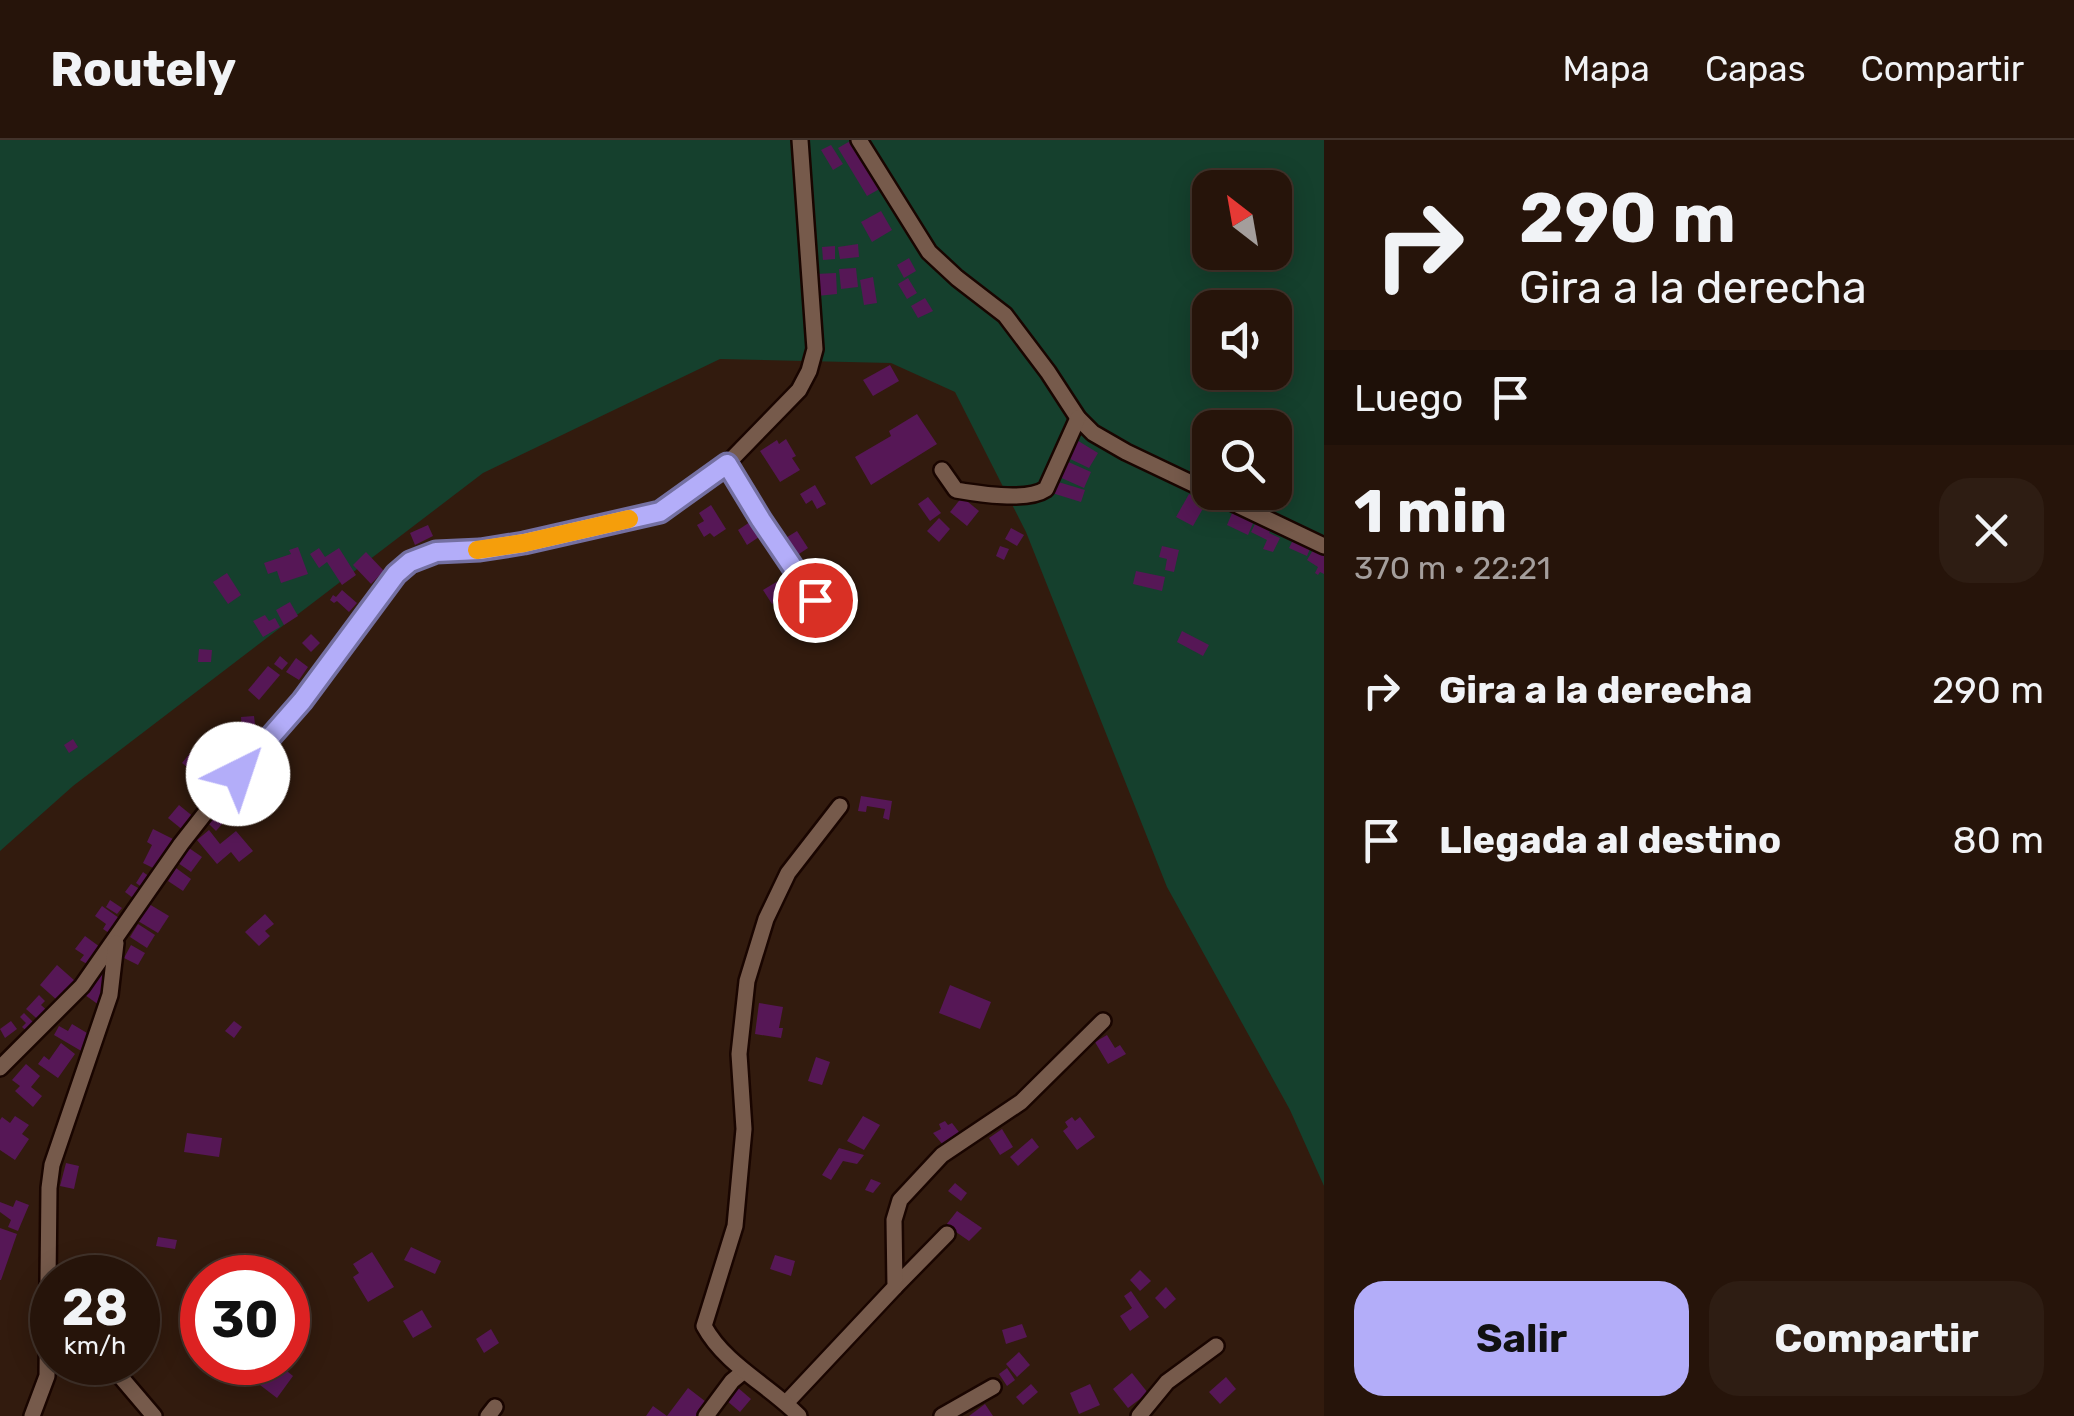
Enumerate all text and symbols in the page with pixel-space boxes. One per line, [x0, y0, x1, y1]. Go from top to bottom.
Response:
text: Routely [50, 41, 236, 98]
text: Mapa [1563, 48, 1650, 90]
text: Capas [1705, 48, 1806, 90]
text: Compartir [1861, 48, 2024, 90]
north arrow [1192, 170, 1292, 270]
map controls [1192, 170, 1292, 510]
text: 290 m [1519, 177, 1736, 260]
icon: right [1354, 180, 1484, 310]
text: Gira a la derecha [1519, 261, 1867, 314]
button: sound [1192, 290, 1292, 390]
icon: arrive [1483, 370, 1538, 425]
text: Luego [1354, 375, 1463, 421]
button: search [1192, 410, 1292, 510]
text: 1 min [1354, 476, 1507, 547]
button: close [1939, 478, 2044, 583]
text: 370 m · 22:21 [1354, 549, 1551, 587]
pin [773, 558, 858, 643]
icon: arrive [788, 573, 843, 628]
icon: right [1354, 663, 1409, 718]
text: Gira a la derecha [1439, 667, 1752, 713]
text: 290 m [1932, 667, 2044, 713]
position arrow [186, 722, 290, 826]
icon: arrive [1354, 813, 1409, 868]
text: Llegada al destino [1439, 817, 1781, 863]
text: 80 m [1953, 817, 2044, 863]
speed limit sign: 30 [180, 1255, 310, 1385]
text: 28 [62, 1278, 128, 1338]
button: Salir [1354, 1281, 1689, 1396]
button: Compartir [1709, 1281, 2044, 1396]
text: km/h [64, 1331, 126, 1360]

